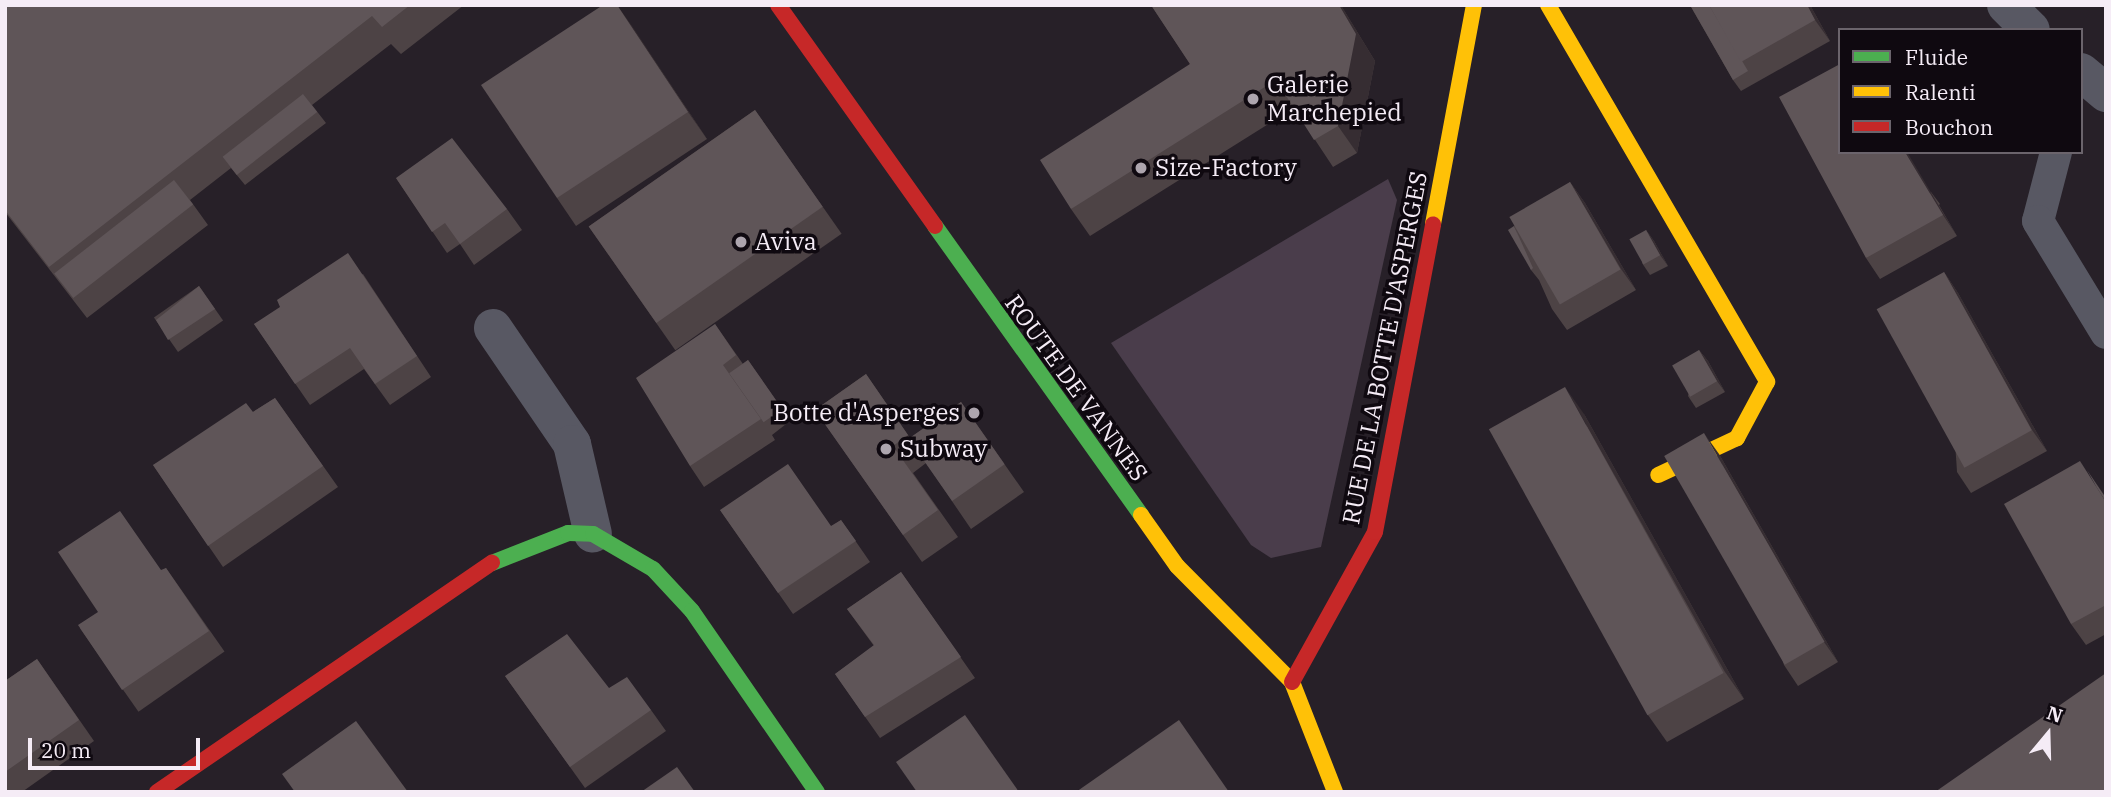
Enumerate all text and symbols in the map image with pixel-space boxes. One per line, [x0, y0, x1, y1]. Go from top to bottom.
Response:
legend [1838, 28, 2083, 154]
text: Fluide [1905, 43, 1968, 71]
place label: Galerie Marchepied [1267, 71, 1402, 127]
text: Ralenti [1905, 78, 1976, 106]
marker: Galerie Marchepied [1245, 91, 1261, 107]
text: Bouchon [1905, 113, 1993, 141]
place label: Size-Factory [1155, 154, 1297, 182]
marker: Size-Factory [1133, 160, 1149, 176]
street label: RUE DE LA BOTTE D'ASPERGES [1337, 169, 1433, 527]
place label: Aviva [755, 228, 817, 256]
marker: Aviva [733, 234, 749, 250]
street label: ROUTE DE VANNES [999, 289, 1153, 487]
place label: Botte d'Asperges [773, 399, 960, 427]
marker: Botte d'Asperges [966, 405, 982, 421]
place label: Subway [900, 435, 987, 463]
marker: Subway [878, 441, 894, 457]
north arrow [2013, 699, 2083, 769]
text: N [2044, 700, 2066, 728]
scale bar [32, 724, 203, 768]
text: 20 m [41, 736, 91, 764]

